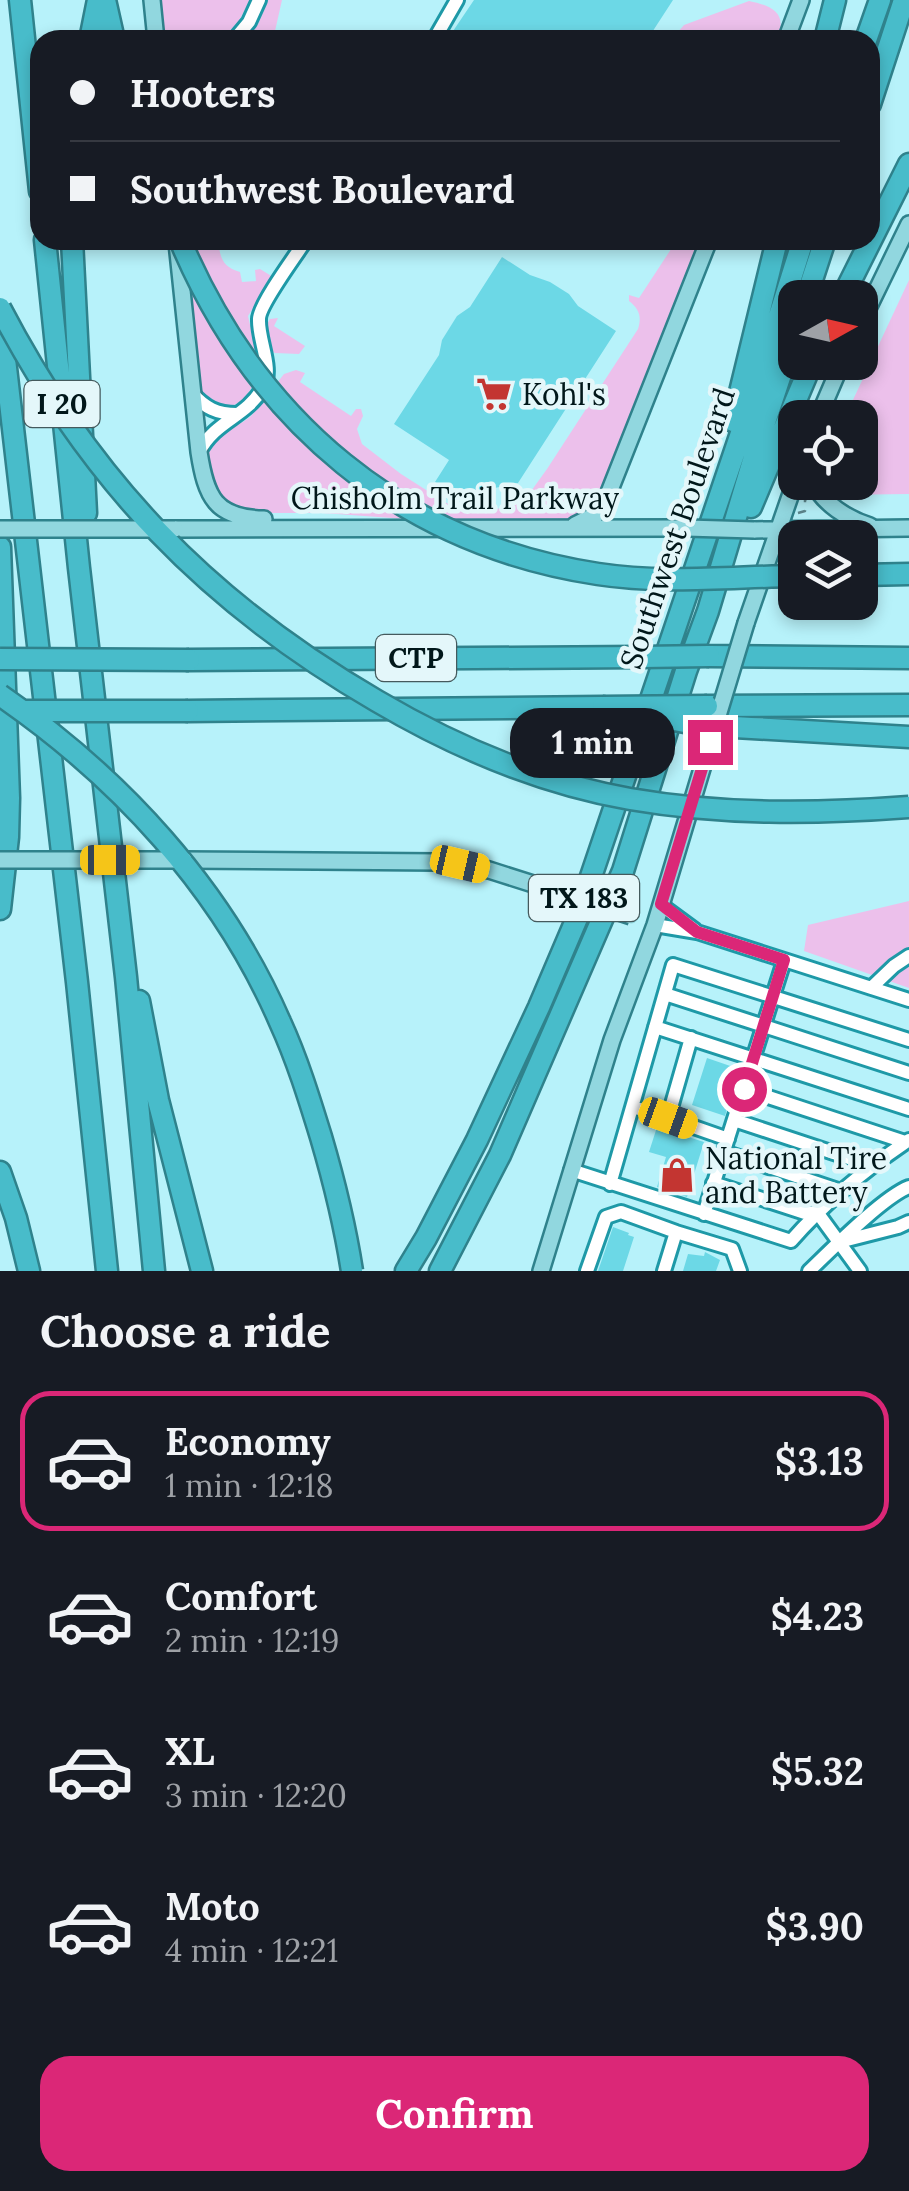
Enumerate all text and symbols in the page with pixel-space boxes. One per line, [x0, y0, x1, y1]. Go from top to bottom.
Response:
text: Hooters [130, 69, 275, 117]
text: Southwest Boulevard [130, 165, 515, 213]
north arrow [778, 280, 878, 380]
map controls [778, 280, 878, 620]
supermarket icon: Kohl's [475, 375, 513, 413]
place label: Kohl's [522, 375, 606, 413]
road number: I 20 [24, 381, 100, 427]
street label: Southwest Boulevard [611, 382, 743, 673]
button: locate [778, 400, 878, 500]
street label: Chisholm Trail Parkway [291, 479, 619, 518]
button: layers [778, 520, 878, 620]
road number: CTP [376, 635, 456, 681]
callout: 1 min [510, 707, 675, 777]
route end [688, 720, 733, 765]
text: 1 min [552, 722, 633, 763]
car [427, 843, 493, 885]
car [80, 845, 140, 875]
road number: TX 183 [529, 875, 639, 921]
route start [722, 1067, 767, 1112]
car [635, 1094, 701, 1142]
place label: National Tire and Battery [705, 1139, 887, 1212]
shop icon: National Tire and Battery [658, 1156, 696, 1194]
text: Choose a ride [40, 1302, 330, 1359]
icon: car [45, 1416, 135, 1506]
text: Economy [165, 1417, 331, 1465]
text: $3.13 [775, 1437, 864, 1485]
text: 1 min · 12:18 [165, 1465, 333, 1506]
icon: car [45, 1571, 135, 1661]
text: Comfort [165, 1572, 317, 1620]
text: $4.23 [770, 1592, 864, 1640]
text: 2 min · 12:19 [165, 1620, 339, 1661]
icon: car [45, 1726, 135, 1816]
text: XL [165, 1727, 215, 1775]
text: $5.32 [771, 1747, 864, 1795]
text: 3 min · 12:20 [165, 1775, 347, 1816]
icon: car [45, 1881, 135, 1971]
text: Moto [165, 1882, 260, 1930]
text: $3.90 [765, 1902, 864, 1950]
text: 4 min · 12:21 [165, 1930, 338, 1971]
button: Confirm [40, 2056, 869, 2171]

